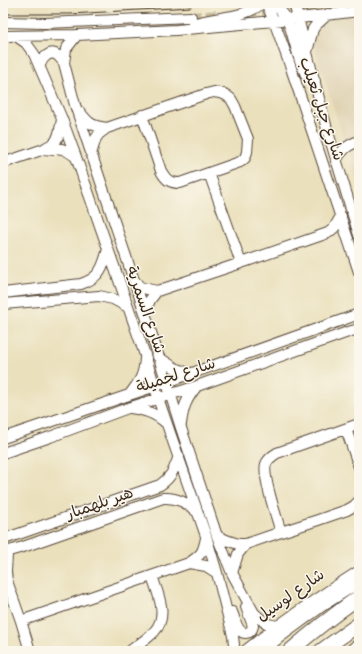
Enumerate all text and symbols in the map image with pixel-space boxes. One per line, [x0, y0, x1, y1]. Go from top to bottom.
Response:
street label: شارع جبل ثعيلب [292, 54, 350, 164]
street label: شارع السمرية [119, 263, 171, 357]
street label: شارع لجميلة [133, 352, 219, 400]
street label: هير بلهمبار [62, 481, 137, 527]
street label: شارع لوسيل [252, 564, 330, 628]

